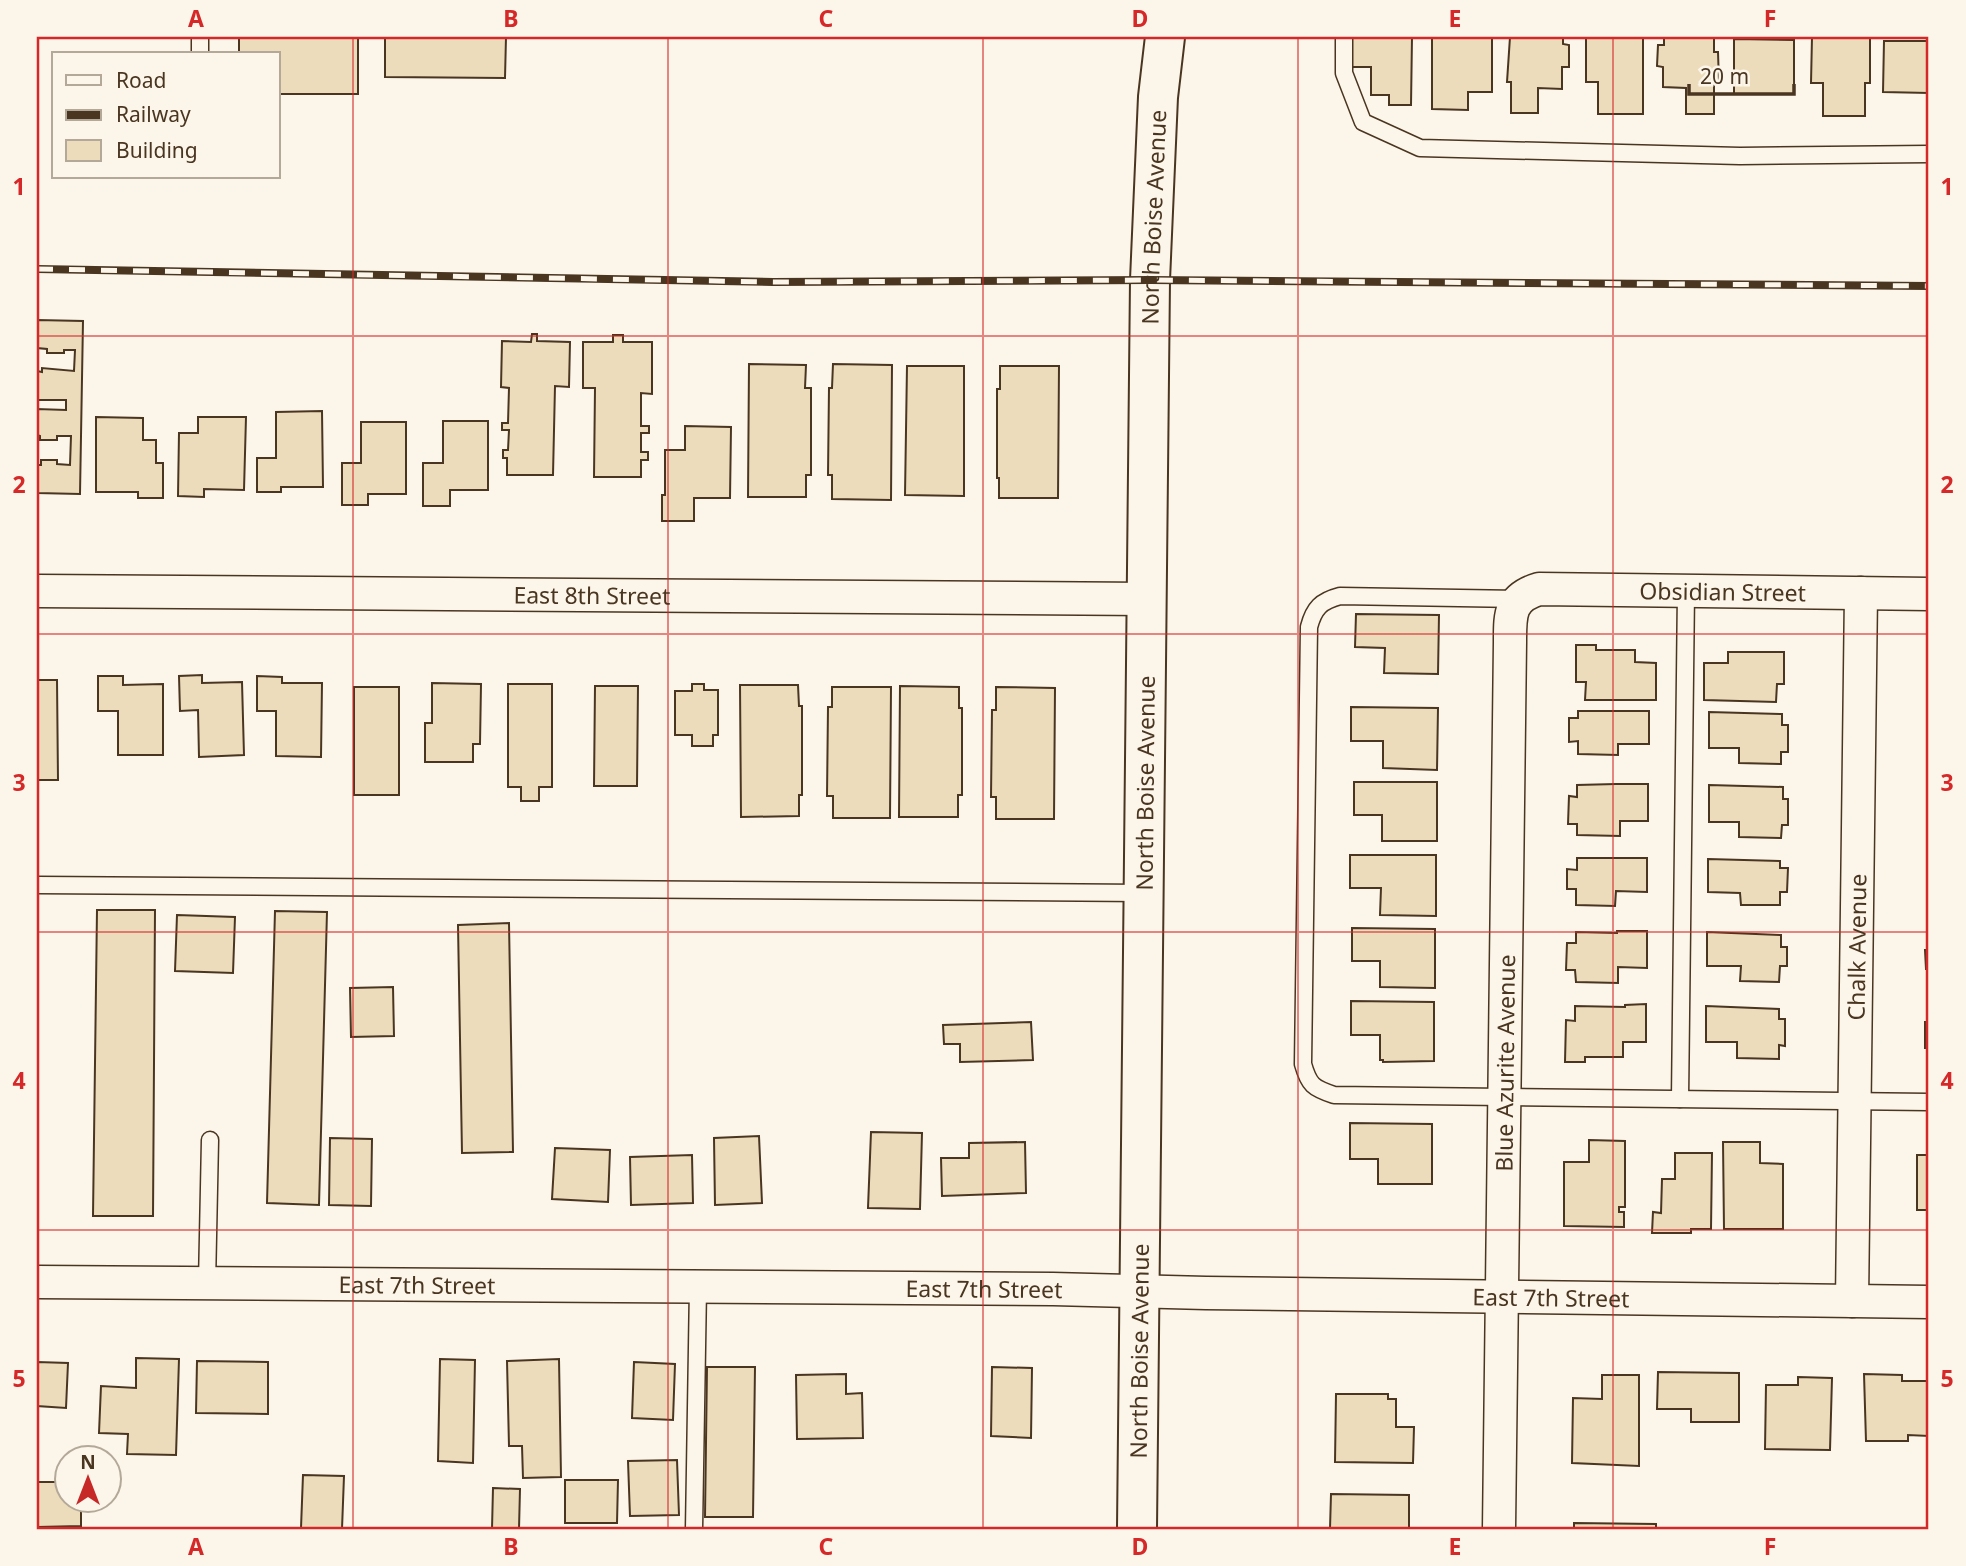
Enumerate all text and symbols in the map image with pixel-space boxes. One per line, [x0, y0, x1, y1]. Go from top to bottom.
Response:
text: A [188, 2, 204, 34]
text: B [503, 2, 519, 34]
text: C [819, 2, 834, 34]
text: D [1132, 2, 1148, 34]
text: E [1449, 2, 1461, 34]
text: F [1764, 2, 1776, 34]
legend [52, 52, 280, 178]
scale bar [1689, 52, 1794, 96]
text: 20 m [1700, 62, 1749, 90]
text: Road [116, 66, 166, 94]
text: Railway [116, 100, 191, 128]
street label: North Boise Avenue [1134, 109, 1173, 325]
text: Building [116, 136, 198, 164]
text: 1 [12, 170, 26, 202]
text: 1 [1940, 170, 1954, 202]
text: 2 [12, 468, 26, 500]
text: 2 [1940, 468, 1954, 500]
street label: Obsidian Street [1639, 574, 1806, 608]
street label: East 8th Street [513, 578, 671, 612]
street label: North Boise Avenue [1128, 675, 1162, 891]
text: 3 [12, 766, 26, 798]
text: 3 [1940, 766, 1954, 798]
street label: Chalk Avenue [1840, 873, 1873, 1021]
street label: Blue Azurite Avenue [1487, 954, 1522, 1172]
text: 4 [12, 1064, 26, 1096]
text: 4 [1940, 1064, 1954, 1096]
street label: North Boise Avenue [1122, 1243, 1156, 1459]
street label: East 7th Street [338, 1268, 496, 1301]
street label: East 7th Street [905, 1272, 1063, 1305]
street label: East 7th Street [1472, 1280, 1630, 1314]
text: 5 [12, 1362, 26, 1394]
text: 5 [1940, 1362, 1954, 1394]
north arrow [52, 1444, 122, 1514]
text: N [80, 1449, 96, 1475]
text: A [188, 1530, 204, 1562]
text: B [503, 1530, 519, 1562]
text: C [819, 1530, 834, 1562]
text: D [1132, 1530, 1148, 1562]
text: E [1449, 1530, 1461, 1562]
text: F [1764, 1530, 1776, 1562]

